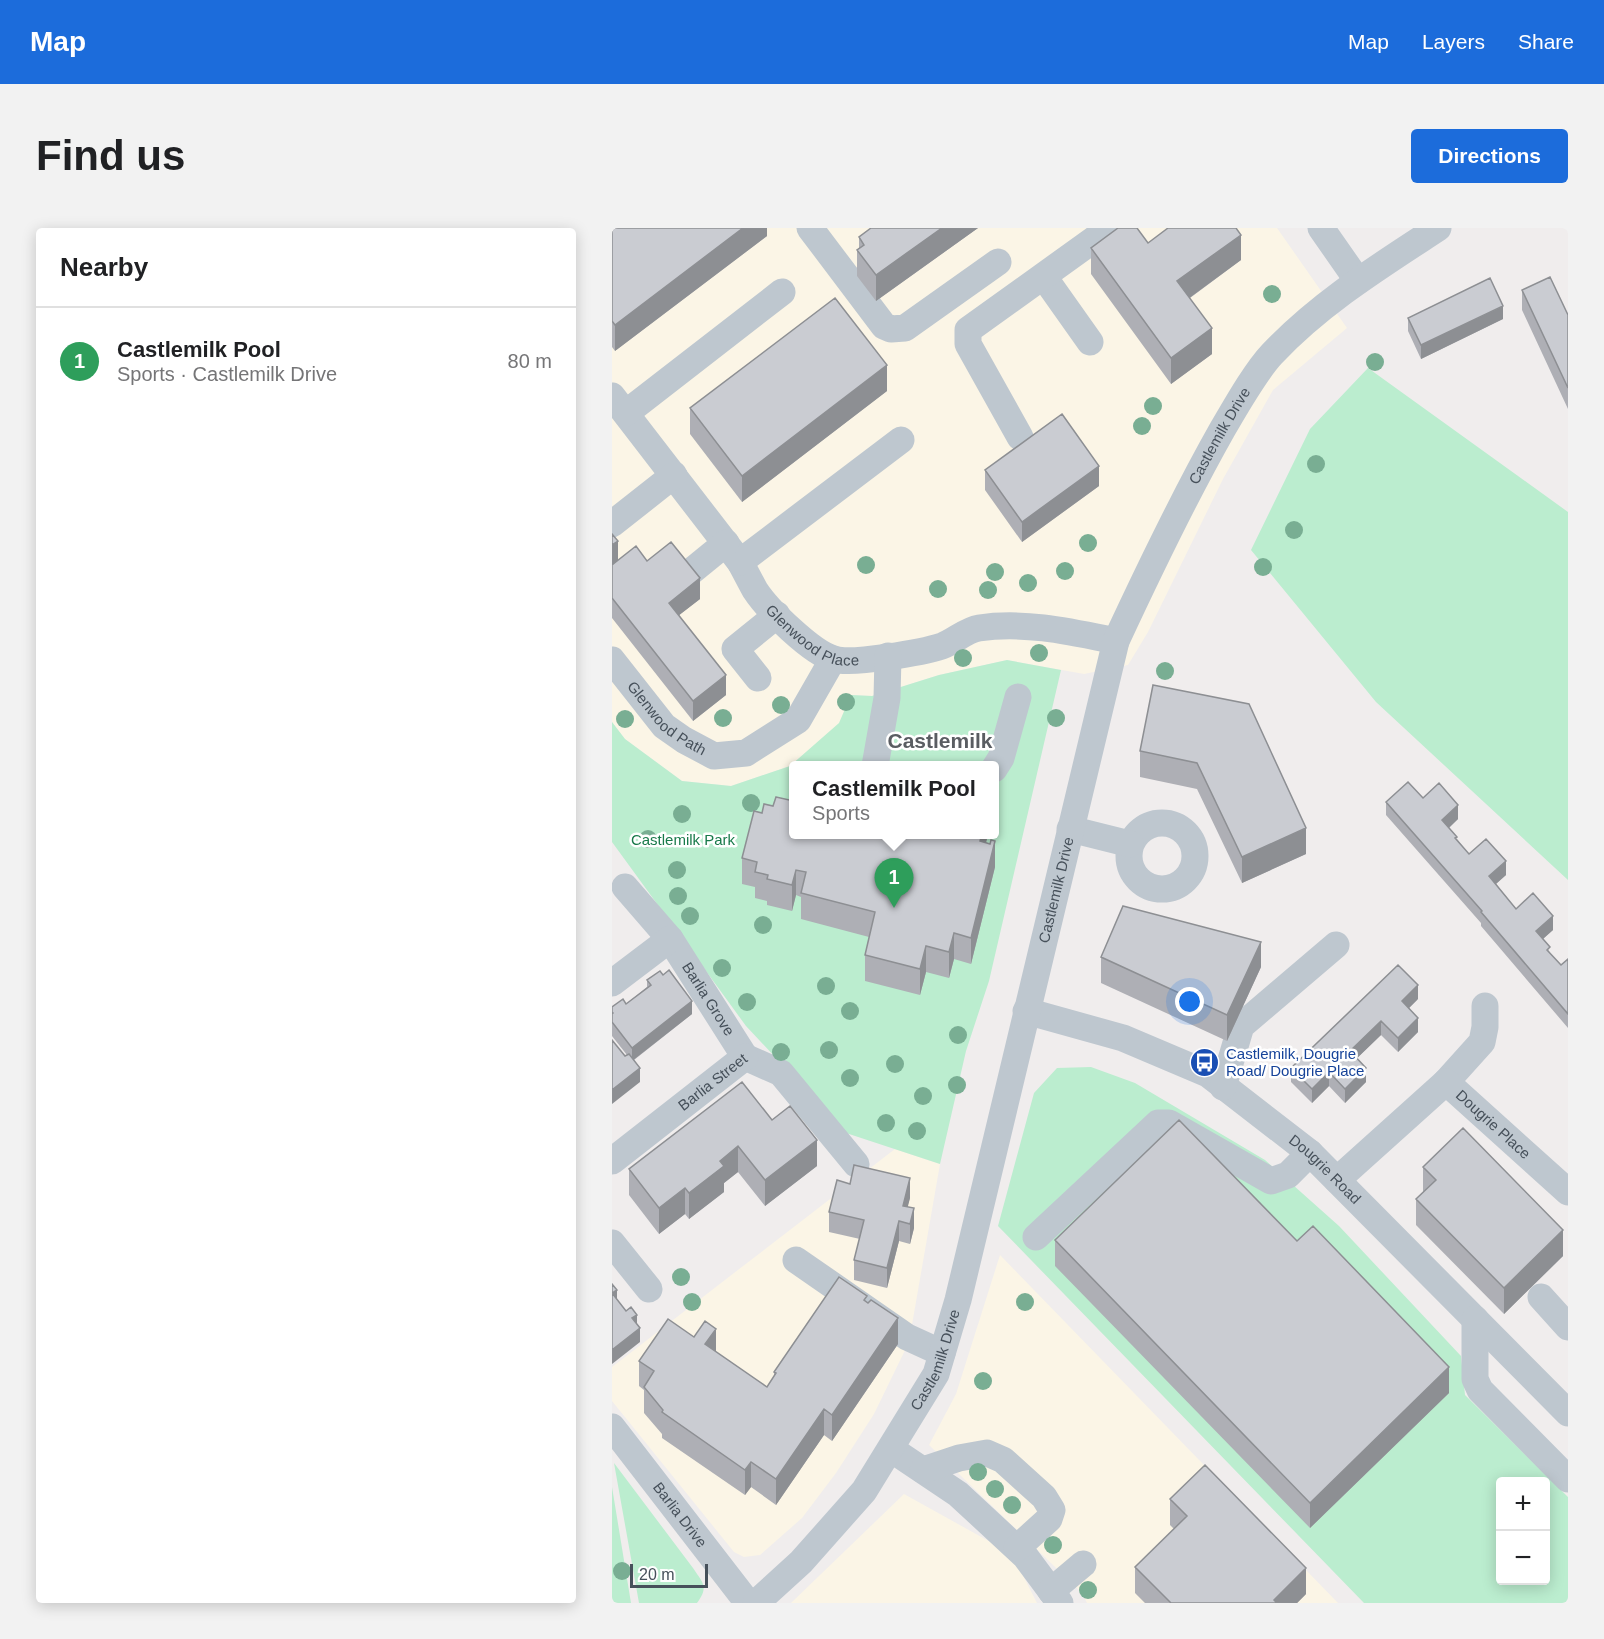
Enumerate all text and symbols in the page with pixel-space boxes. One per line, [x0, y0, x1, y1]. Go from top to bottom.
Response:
text: Map [30, 26, 86, 57]
text: Map [1348, 30, 1389, 53]
text: Layers [1422, 30, 1485, 53]
text: Share [1518, 30, 1574, 53]
button: Directions [1411, 129, 1568, 183]
text: Find us [36, 132, 185, 179]
text: Nearby [60, 252, 148, 282]
text: Castlemilk Pool [117, 337, 281, 362]
text: 1 [74, 350, 85, 372]
text: 80 m [508, 350, 552, 372]
text: Sports · Castlemilk Drive [117, 363, 337, 385]
street label: Castlemilk Drive [1185, 384, 1253, 487]
street label: Glenwood Place [763, 601, 859, 669]
street label: Glenwood Path [624, 678, 709, 758]
district label: Castlemilk [887, 729, 993, 752]
popup [789, 761, 999, 839]
text: Castlemilk Pool [812, 776, 976, 801]
text: Sports [812, 802, 870, 824]
park label: Castlemilk Park [631, 831, 736, 848]
street label: Castlemilk Drive [1035, 835, 1077, 945]
pin: 1 [874, 858, 914, 908]
street label: Barlia Grove [679, 959, 738, 1039]
your location [1175, 987, 1204, 1016]
place label: Castlemilk, Dougrie Road/ Dougrie Place [1226, 1045, 1364, 1079]
bus stop icon: Castlemilk, Dougrie Road/ Dougrie Place [1189, 1047, 1221, 1079]
street label: Barlia Street [675, 1049, 751, 1114]
street label: Dougrie Place [1453, 1086, 1534, 1162]
street label: Dougrie Road [1286, 1131, 1364, 1207]
street label: Castlemilk Drive [907, 1307, 963, 1413]
map controls [1496, 1477, 1550, 1585]
button: + [1496, 1477, 1550, 1531]
street label: Barlia Drive [650, 1479, 711, 1550]
button: − [1496, 1531, 1550, 1585]
scale bar [630, 1561, 708, 1588]
text: 20 m [639, 1566, 675, 1583]

